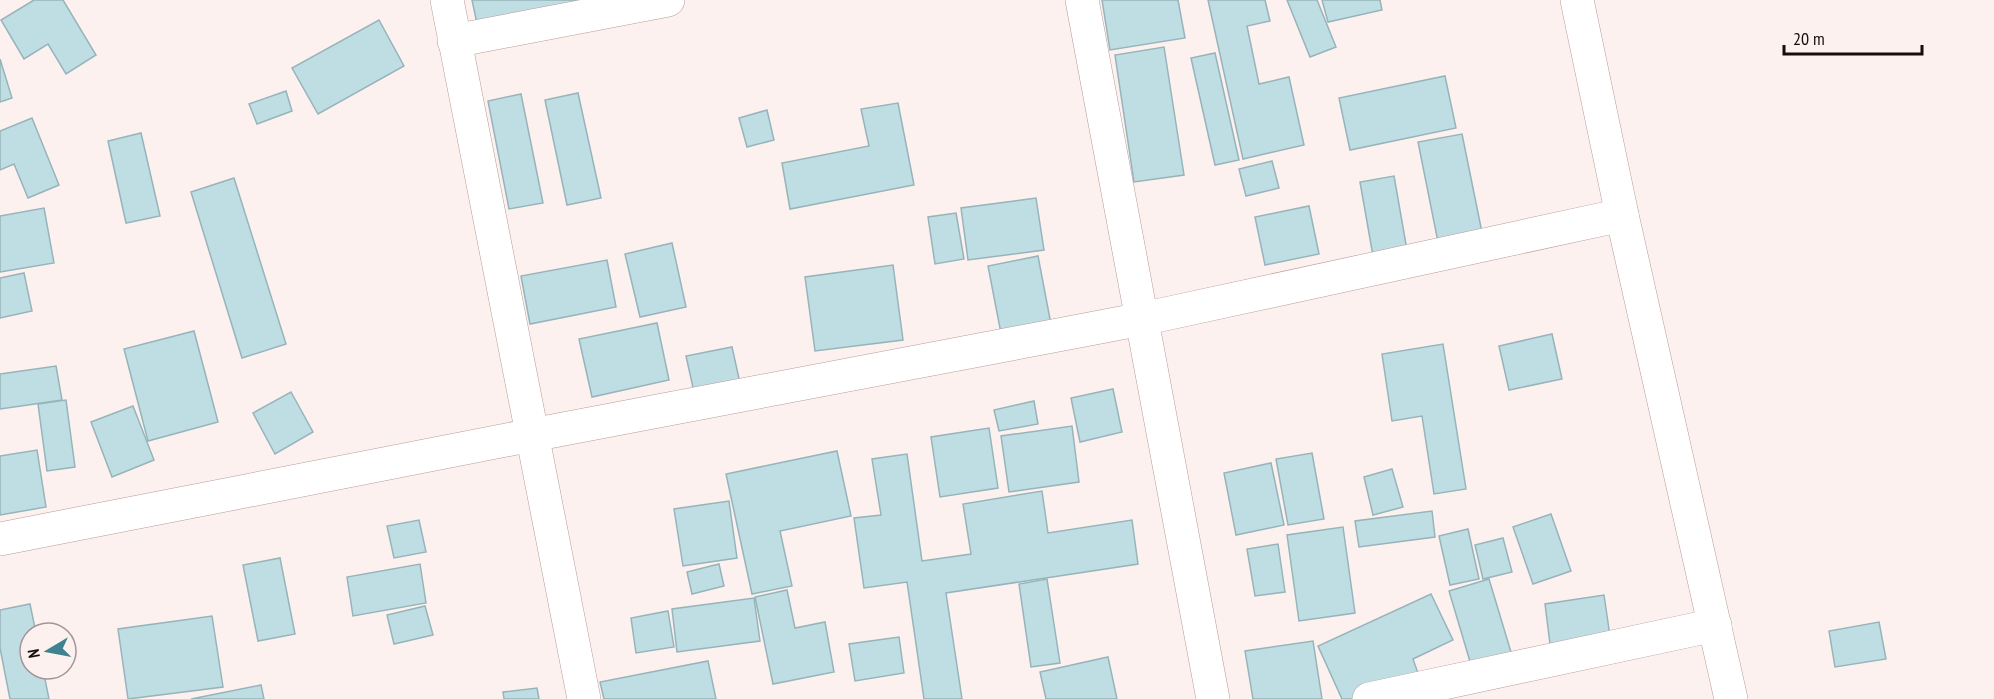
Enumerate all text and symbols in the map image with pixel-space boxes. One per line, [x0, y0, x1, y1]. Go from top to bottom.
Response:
scale bar [1784, 18, 1922, 56]
text: 20 m [1793, 27, 1825, 50]
north arrow [18, 621, 78, 681]
text: N [23, 648, 44, 660]

